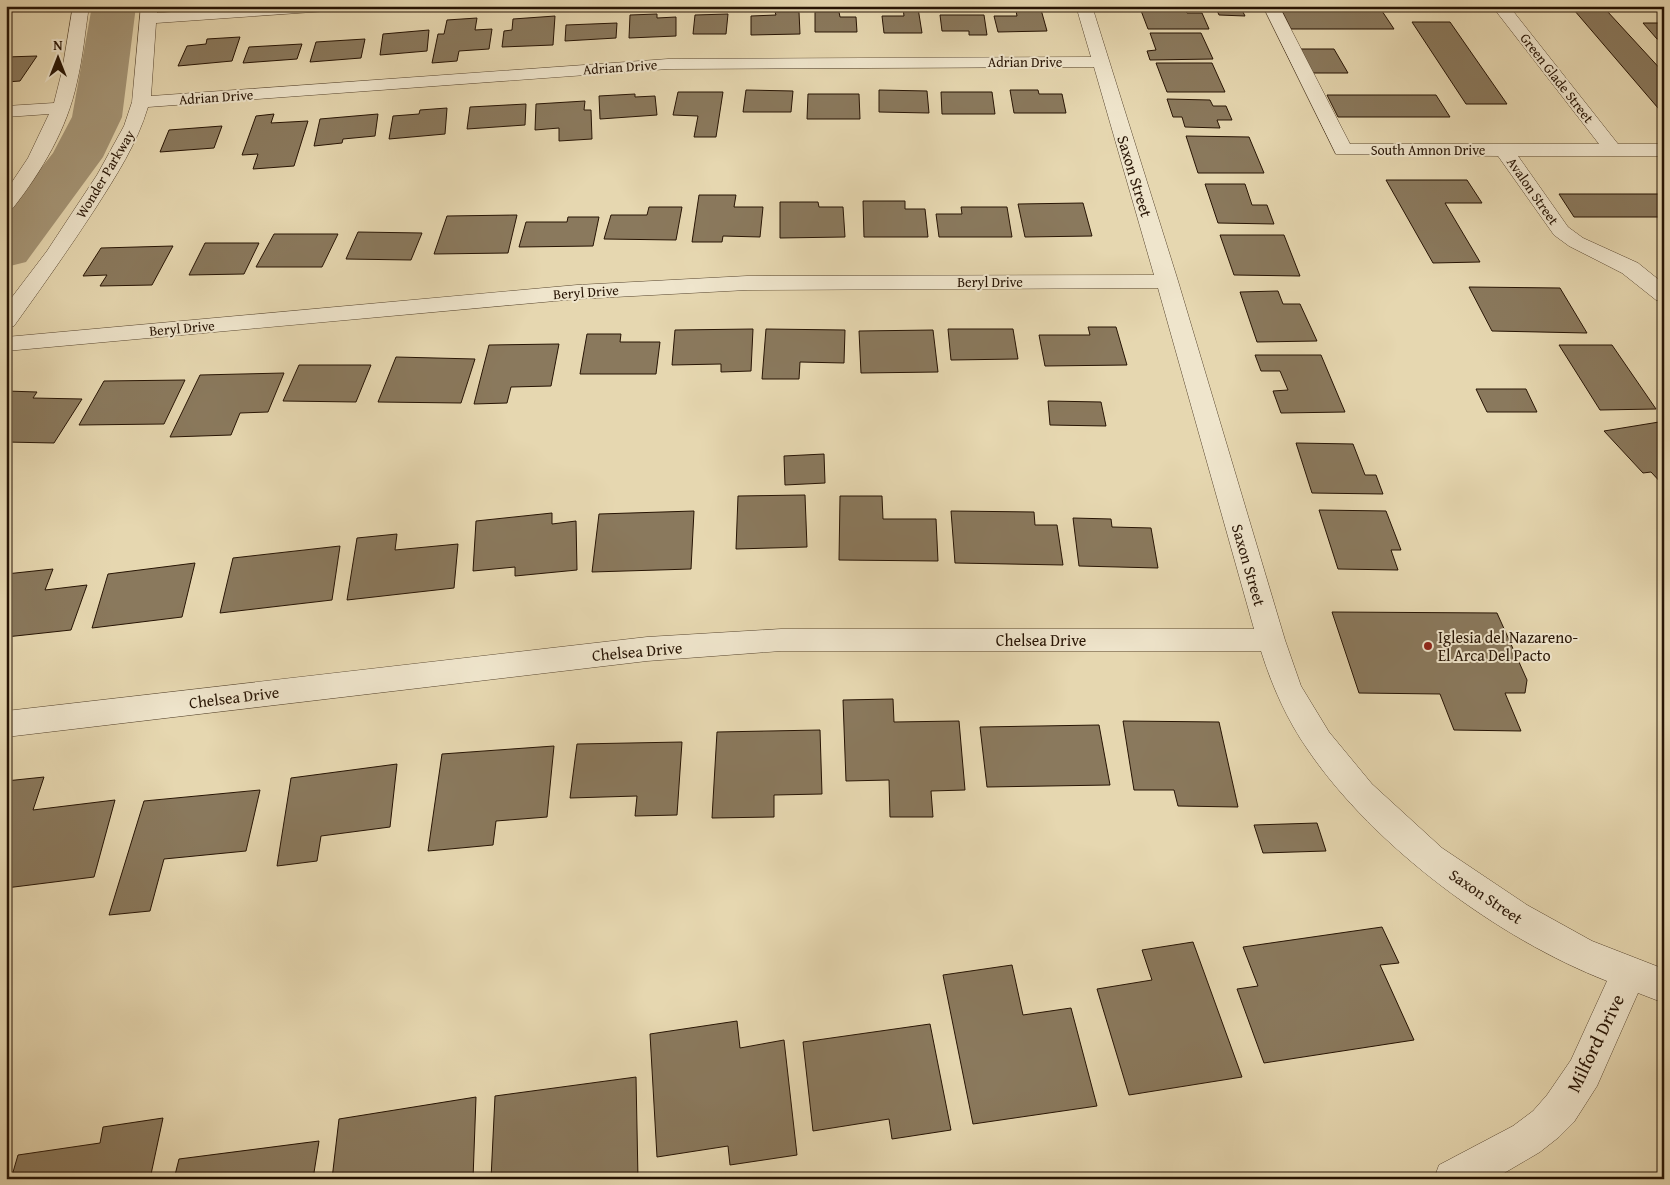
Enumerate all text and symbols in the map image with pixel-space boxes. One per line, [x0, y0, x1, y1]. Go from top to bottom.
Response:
street label: Green Glade Street [1515, 29, 1599, 127]
north arrow [32, 32, 82, 82]
text: N [53, 35, 63, 55]
street label: Adrian Drive [988, 52, 1063, 72]
street label: Adrian Drive [582, 54, 658, 80]
street label: Adrian Drive [178, 84, 254, 110]
street label: Wonder Parkway [71, 126, 139, 222]
street label: Saxon Street [1111, 132, 1159, 220]
street label: South Amnon Drive [1371, 140, 1486, 160]
street label: Avalon Street [1502, 153, 1564, 229]
street label: Beryl Drive [957, 272, 1023, 292]
street label: Beryl Drive [553, 280, 620, 304]
street label: Beryl Drive [148, 315, 216, 341]
street label: Saxon Street [1226, 521, 1272, 609]
place label: Iglesia del Nazareno- El Arca Del Pacto [1438, 625, 1578, 667]
street label: Chelsea Drive [996, 628, 1086, 652]
street label: Chelsea Drive [591, 635, 683, 667]
marker: Iglesia del Nazareno- El Arca Del Pacto [1422, 640, 1434, 652]
street label: Chelsea Drive [188, 680, 280, 714]
street label: Saxon Street [1444, 862, 1528, 930]
street label: Milford Drive [1559, 989, 1631, 1097]

